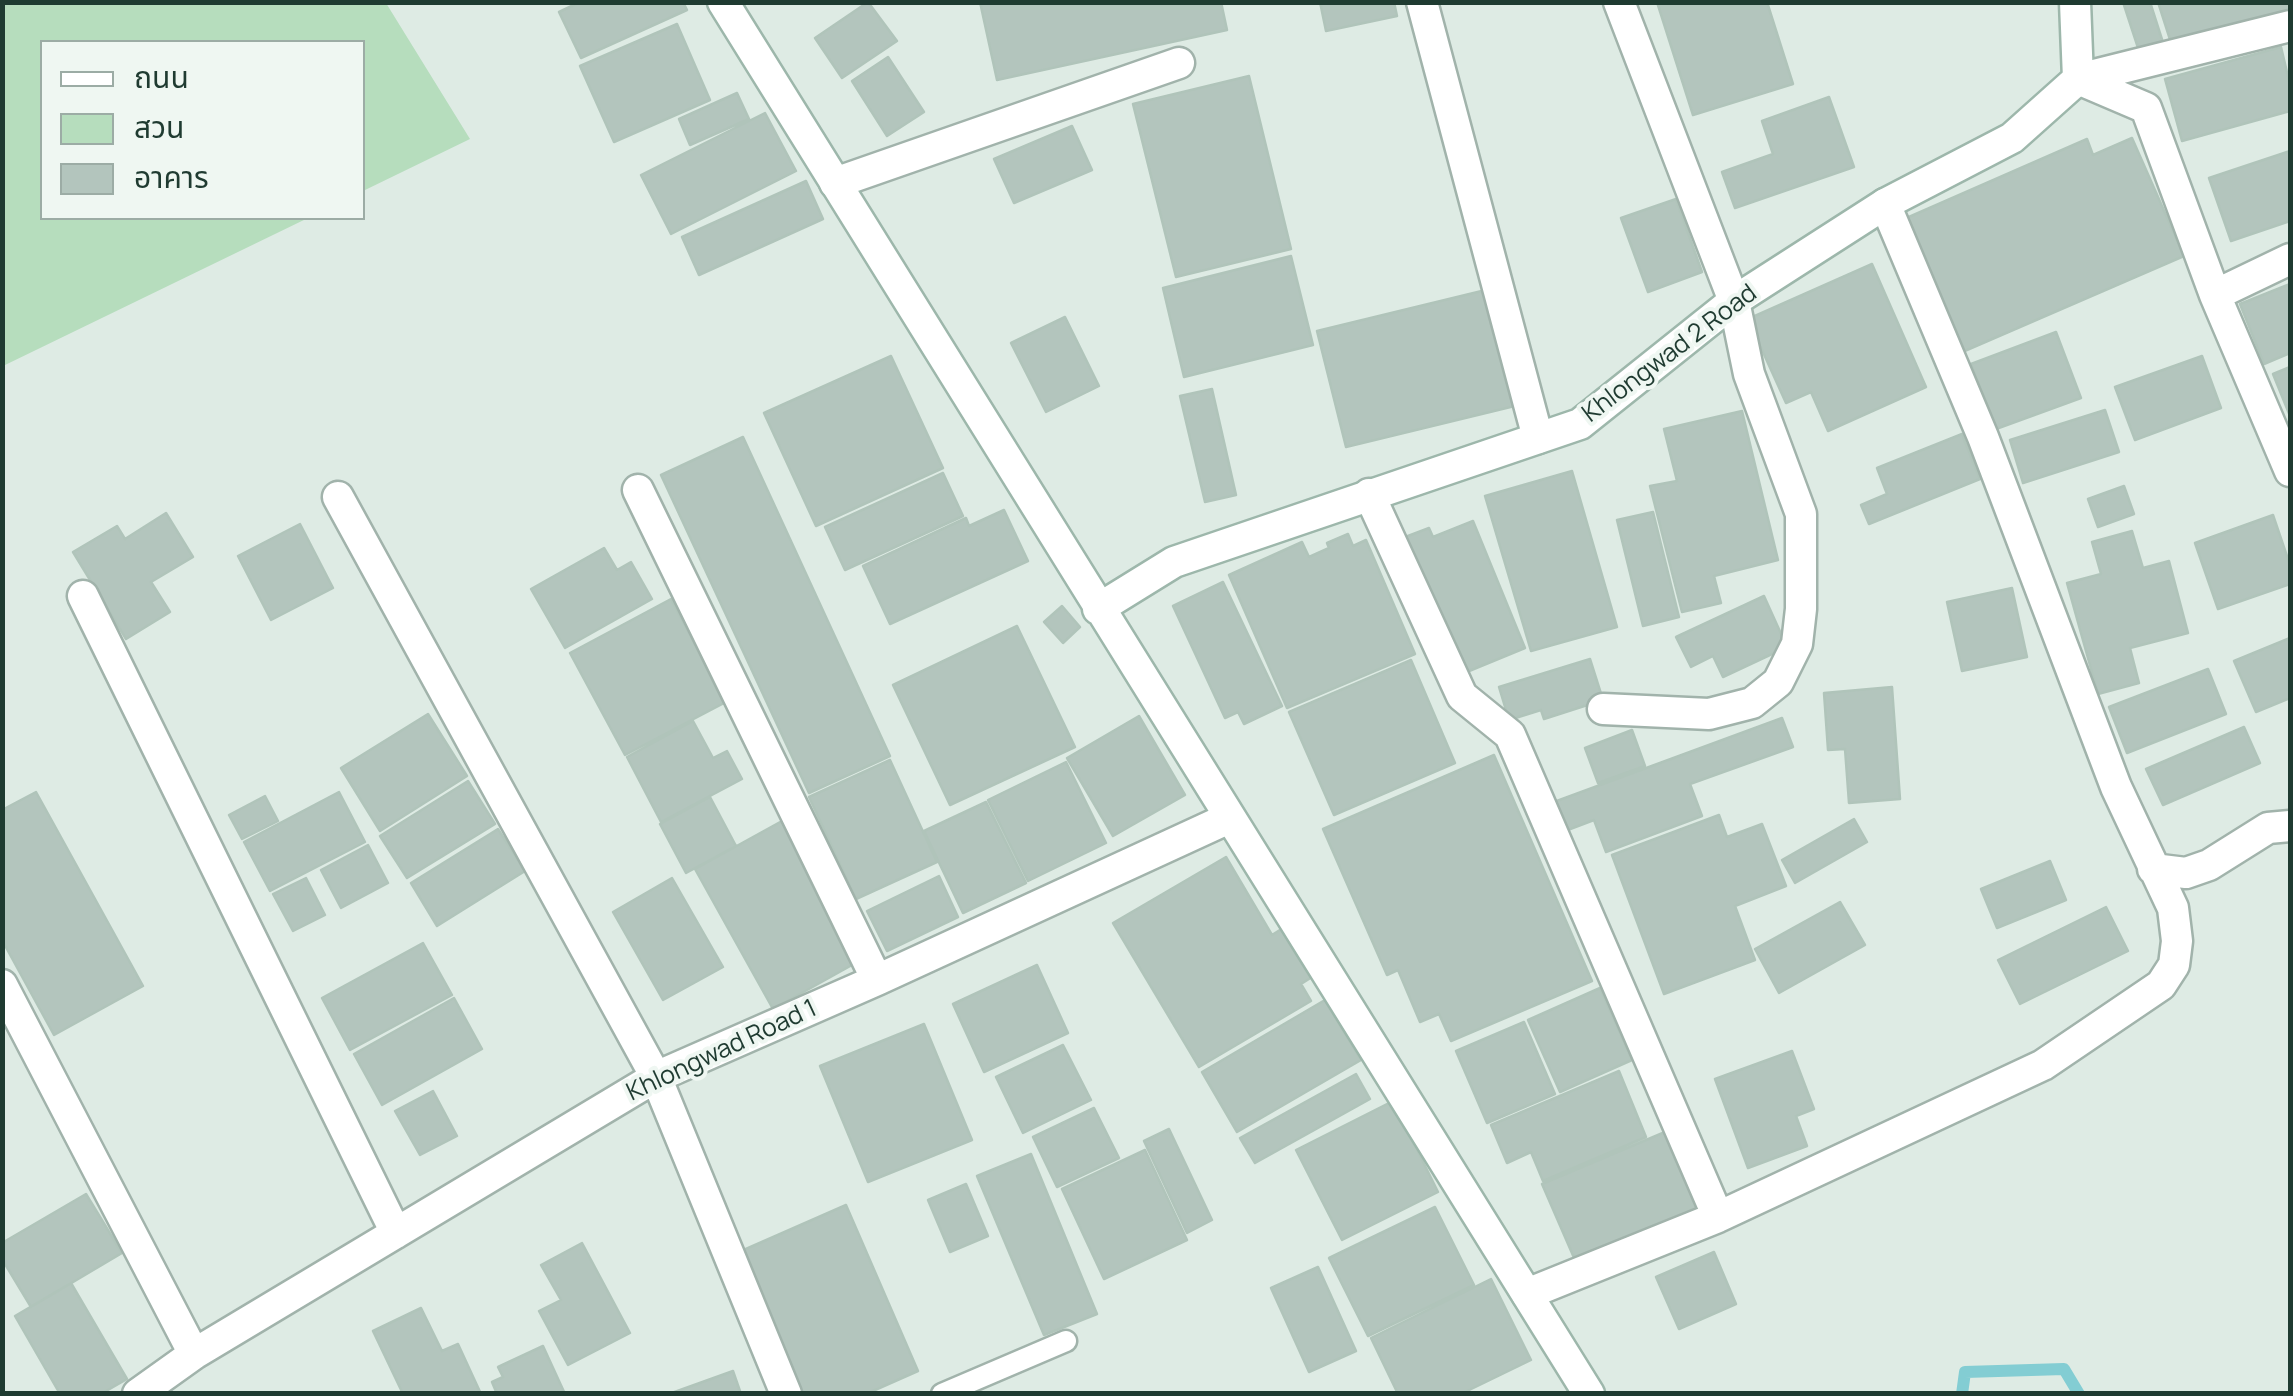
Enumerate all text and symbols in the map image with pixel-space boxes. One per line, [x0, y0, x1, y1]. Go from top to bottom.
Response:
legend [40, 40, 365, 220]
text: ถนน [134, 56, 189, 97]
text: สวน [134, 106, 184, 147]
text: อาคาร [134, 156, 209, 197]
street label: Khlongwad 2 Road [1577, 279, 1763, 429]
street label: Khlongwad Road 1 [622, 994, 822, 1108]

